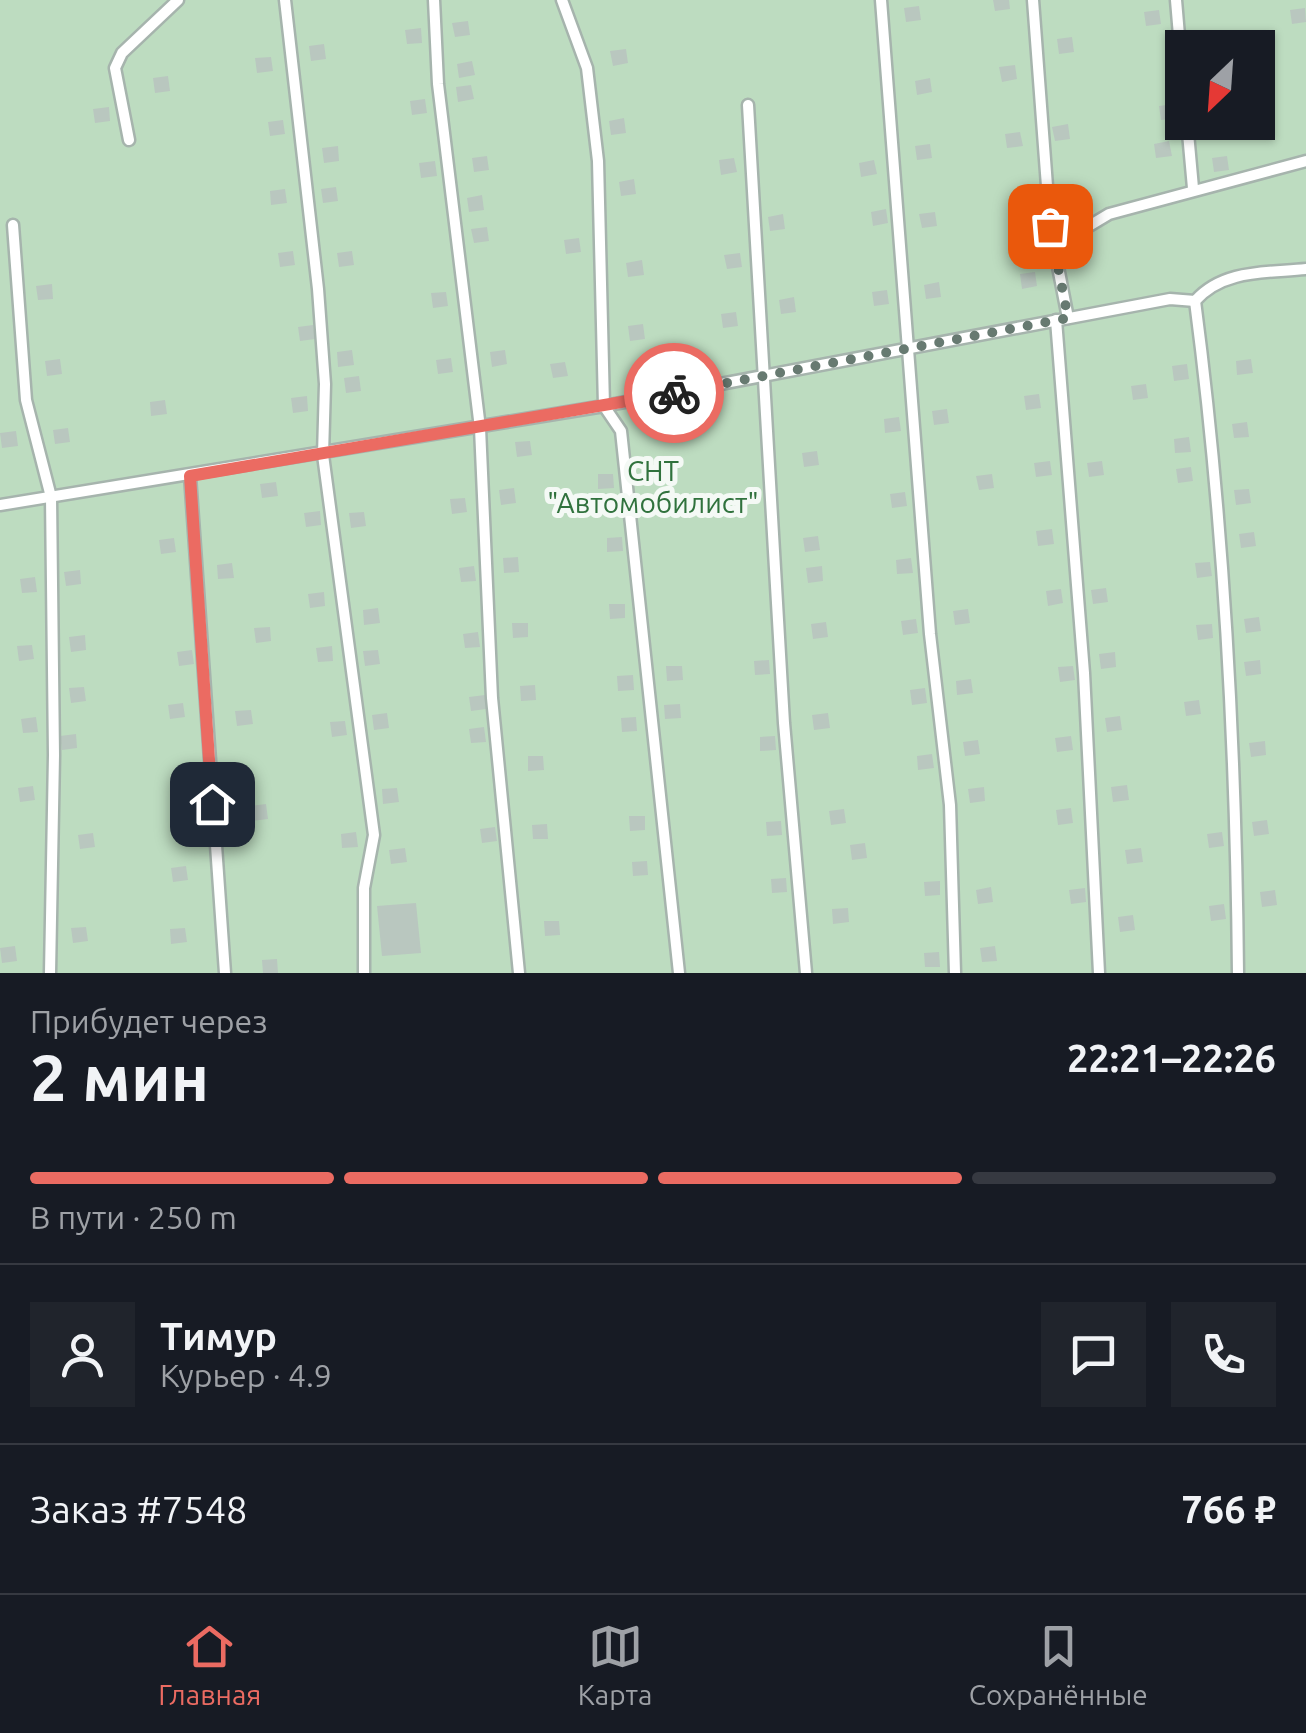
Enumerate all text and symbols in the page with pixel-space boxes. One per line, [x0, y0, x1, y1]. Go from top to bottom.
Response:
north arrow [1165, 30, 1275, 140]
map controls [1165, 30, 1275, 140]
pin [1008, 184, 1093, 269]
icon: bag [1023, 199, 1078, 254]
courier [624, 343, 724, 443]
icon: bike [647, 366, 702, 421]
park label: СНТ "Автомобилист" [547, 455, 759, 518]
pin [170, 762, 255, 847]
icon: home [185, 777, 240, 832]
text: Прибудет через [30, 1003, 268, 1039]
text: 22:21–22:26 [1067, 1037, 1276, 1079]
text: 2 мин [30, 1040, 209, 1113]
text: В пути · 250 m [30, 1199, 237, 1235]
button: person [30, 1302, 135, 1407]
button: chat [1041, 1302, 1146, 1407]
button: phone [1171, 1302, 1276, 1407]
text: Тимур [160, 1315, 277, 1357]
text: Курьер · 4.9 [160, 1357, 332, 1393]
text: Заказ #7548 [30, 1488, 248, 1530]
text: 766 ₽ [1181, 1488, 1276, 1530]
tab: Главная [158, 1619, 261, 1710]
tab: Карта [578, 1619, 652, 1710]
tab: Сохранённые [969, 1619, 1148, 1710]

